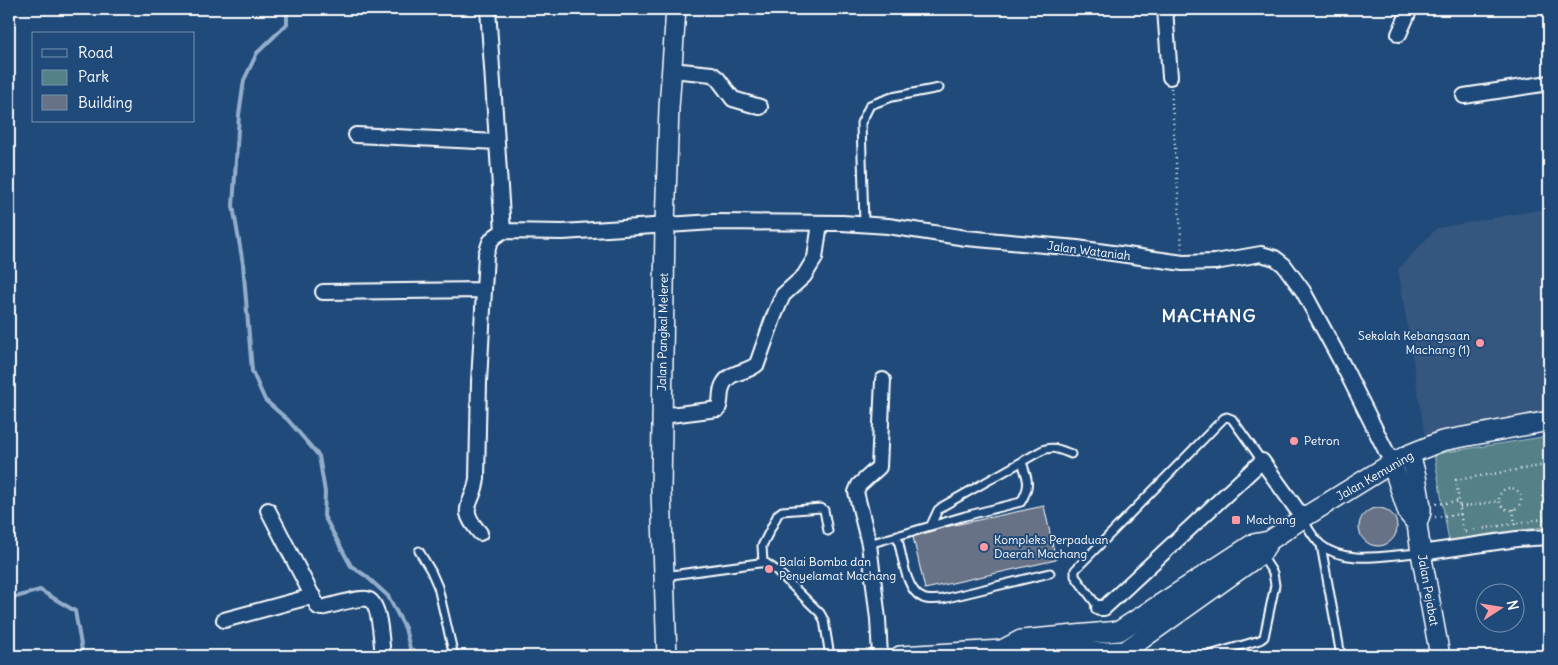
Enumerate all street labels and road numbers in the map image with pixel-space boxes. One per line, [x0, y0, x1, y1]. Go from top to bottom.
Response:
street label: Jalan Wataniah [1046, 238, 1132, 263]
street label: Jalan Pangkal Meleret [654, 273, 671, 391]
street label: Jalan Kemuning [1333, 447, 1416, 504]
street label: Jalan Pejabat [1415, 553, 1442, 627]

